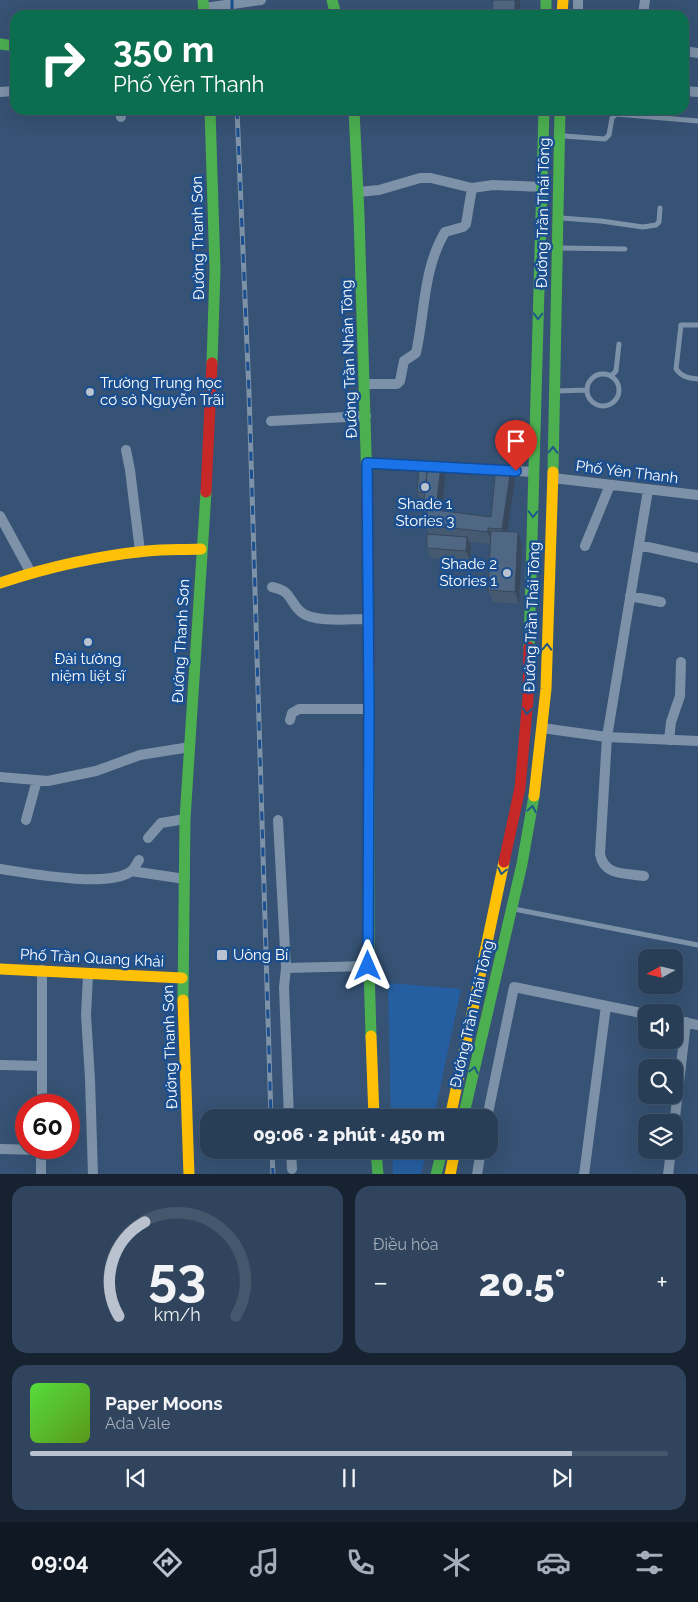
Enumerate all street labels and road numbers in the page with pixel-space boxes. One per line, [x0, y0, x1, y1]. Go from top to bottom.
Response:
street label: Đường Trần Thái Tông [533, 138, 553, 288]
street label: Đường Thanh Sơn [188, 176, 208, 300]
street label: Đường Trần Nhân Tông [337, 279, 361, 439]
street label: Phố Yên Thanh [575, 457, 679, 487]
street label: Đường Trần Thái Tông [520, 541, 544, 693]
street label: Đường Thanh Sơn [169, 579, 193, 703]
street label: Đường Trần Thái Tông [446, 939, 498, 1089]
street label: Phố Trần Quang Khải [20, 945, 164, 971]
street label: Đường Thanh Sơn [159, 985, 181, 1109]

